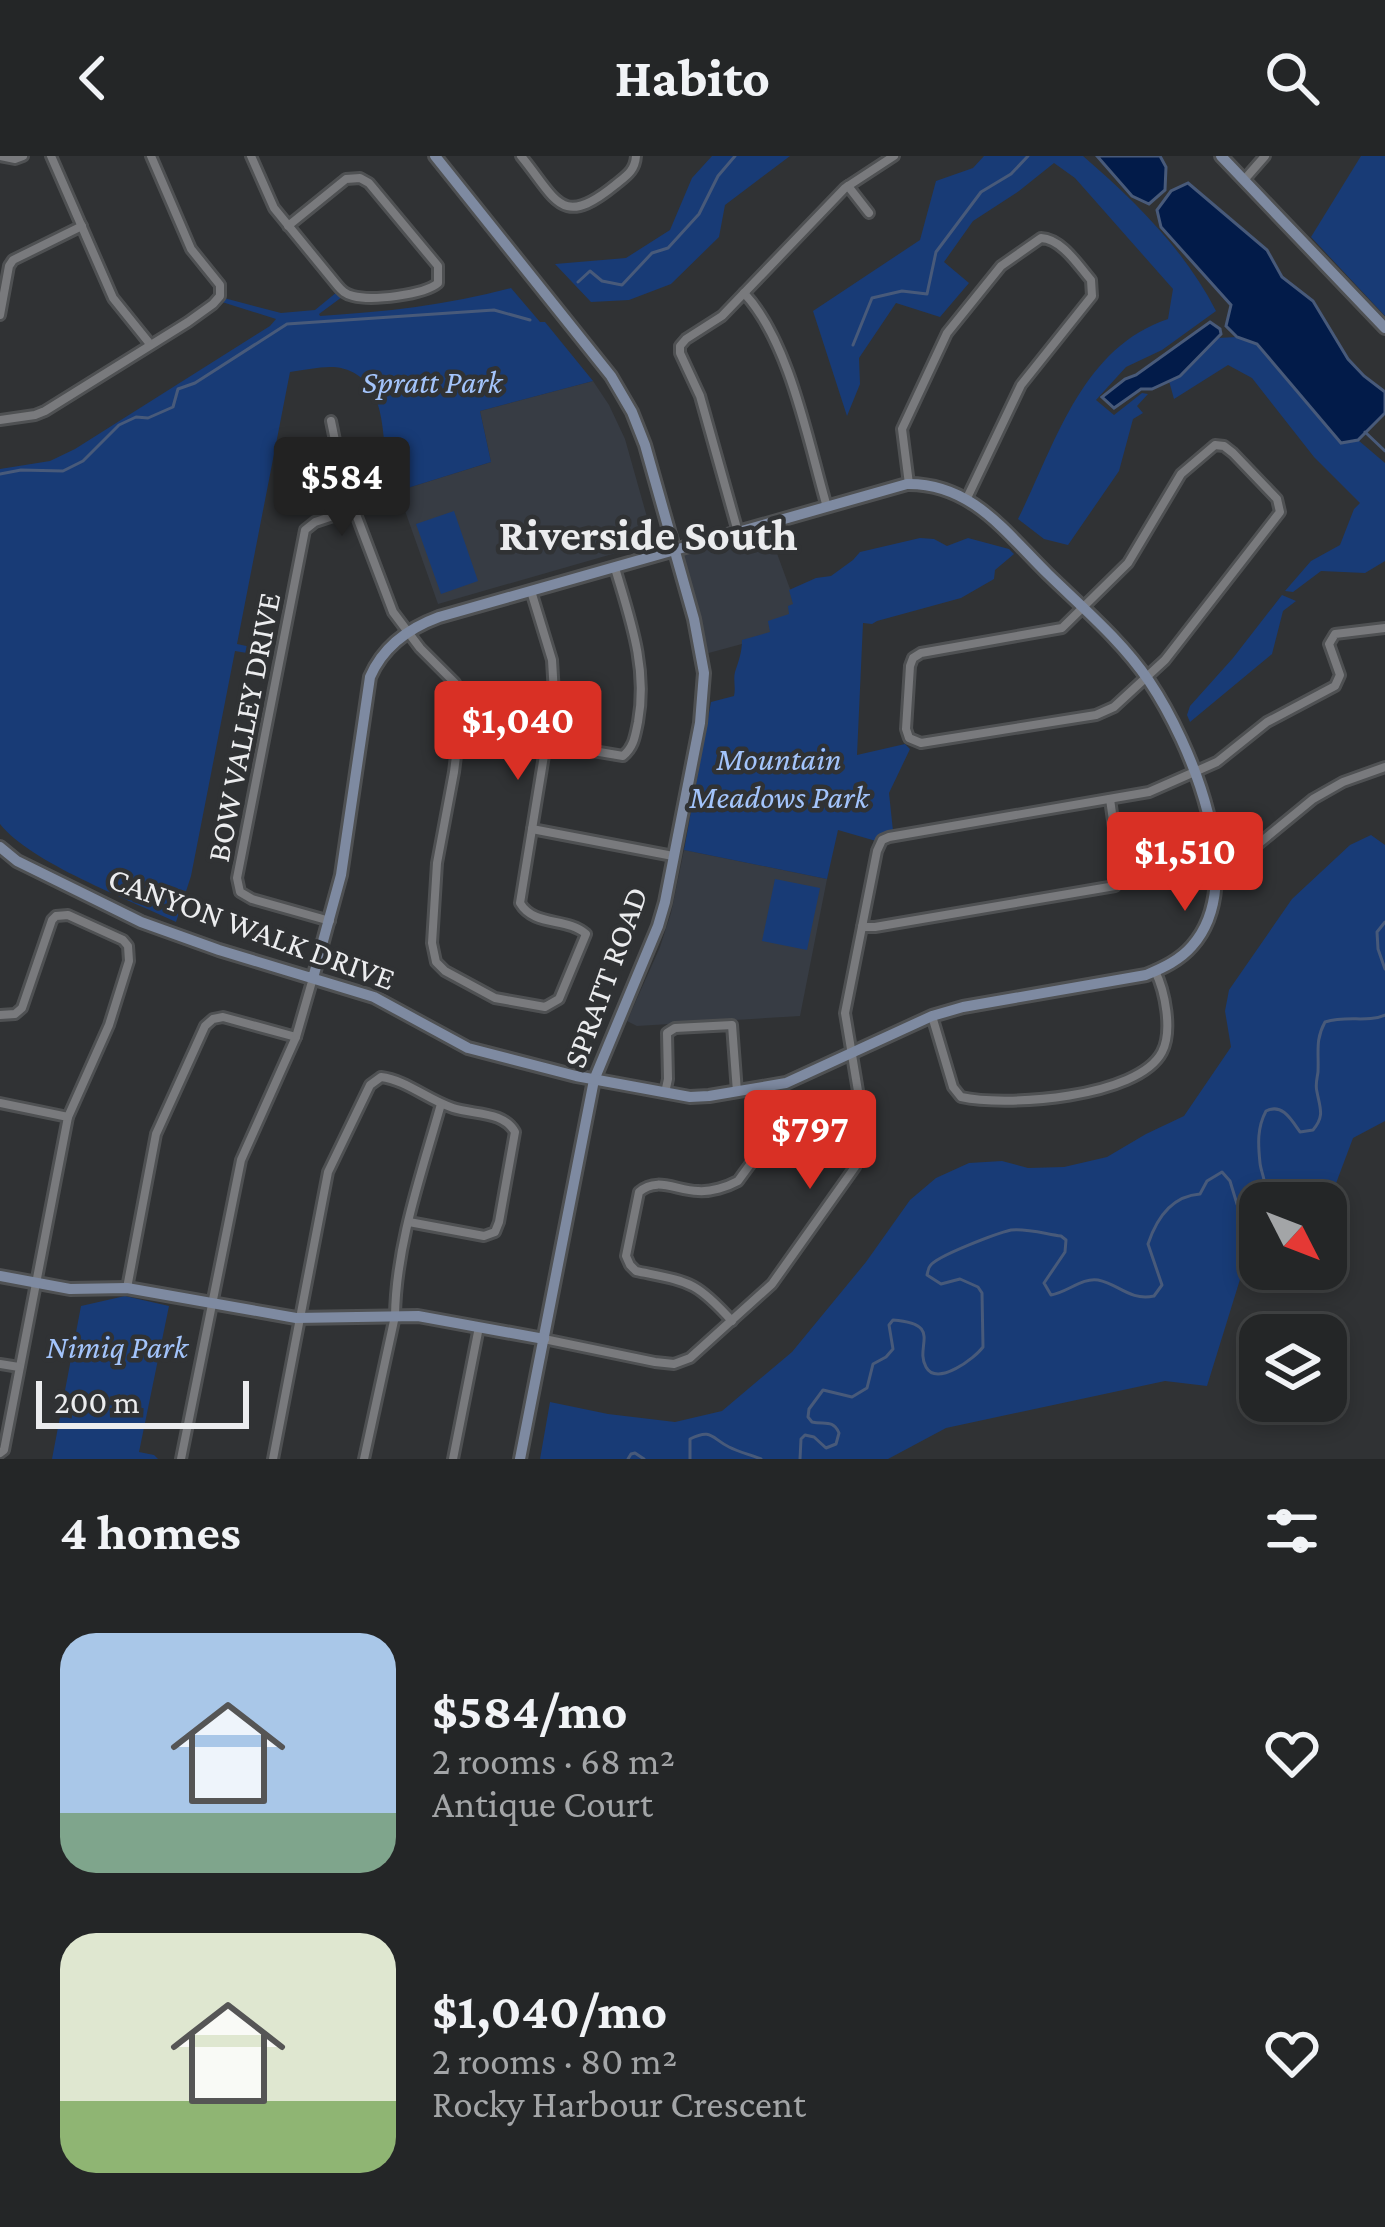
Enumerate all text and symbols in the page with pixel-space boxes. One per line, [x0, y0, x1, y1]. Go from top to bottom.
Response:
icon: back [60, 45, 126, 111]
icon: search [1259, 45, 1325, 111]
text: Habito [615, 48, 770, 108]
park label: Spratt Park [362, 363, 504, 400]
pin: $584 [271, 437, 413, 539]
text: $584 [301, 454, 383, 497]
district label: Riverside South [498, 510, 798, 560]
street label: BOW VALLEY DRIVE [199, 589, 287, 865]
pin: $1,040 [420, 681, 616, 783]
text: $1,040 [461, 698, 575, 741]
park label: Mountain Meadows Park [688, 740, 870, 815]
pin: $1,510 [1087, 812, 1283, 914]
text: $1,510 [1134, 829, 1236, 872]
street label: CANYON WALK DRIVE [104, 859, 400, 997]
street label: SPRATT ROAD [555, 882, 655, 1072]
pin: $797 [739, 1090, 881, 1192]
text: $797 [771, 1107, 849, 1150]
north arrow [1239, 1182, 1347, 1290]
map controls [1239, 1182, 1347, 1422]
button: layers [1239, 1314, 1347, 1422]
park label: Nimiq Park [46, 1328, 189, 1365]
scale bar [36, 1375, 249, 1428]
text: 200 m [54, 1383, 140, 1420]
icon: filters [1259, 1498, 1325, 1564]
text: 4 homes [60, 1503, 241, 1560]
icon: home [156, 1681, 300, 1825]
text: $584/mo [432, 1682, 628, 1739]
icon: heart [1259, 1720, 1325, 1786]
text: 2 rooms · 68 m² [432, 1739, 675, 1782]
text: Antique Court [432, 1782, 653, 1825]
icon: home [156, 1981, 300, 2125]
text: $1,040/mo [432, 1982, 667, 2039]
icon: heart [1259, 2020, 1325, 2086]
text: 2 rooms · 80 m² [432, 2039, 677, 2082]
text: Rocky Harbour Crescent [432, 2082, 806, 2125]

